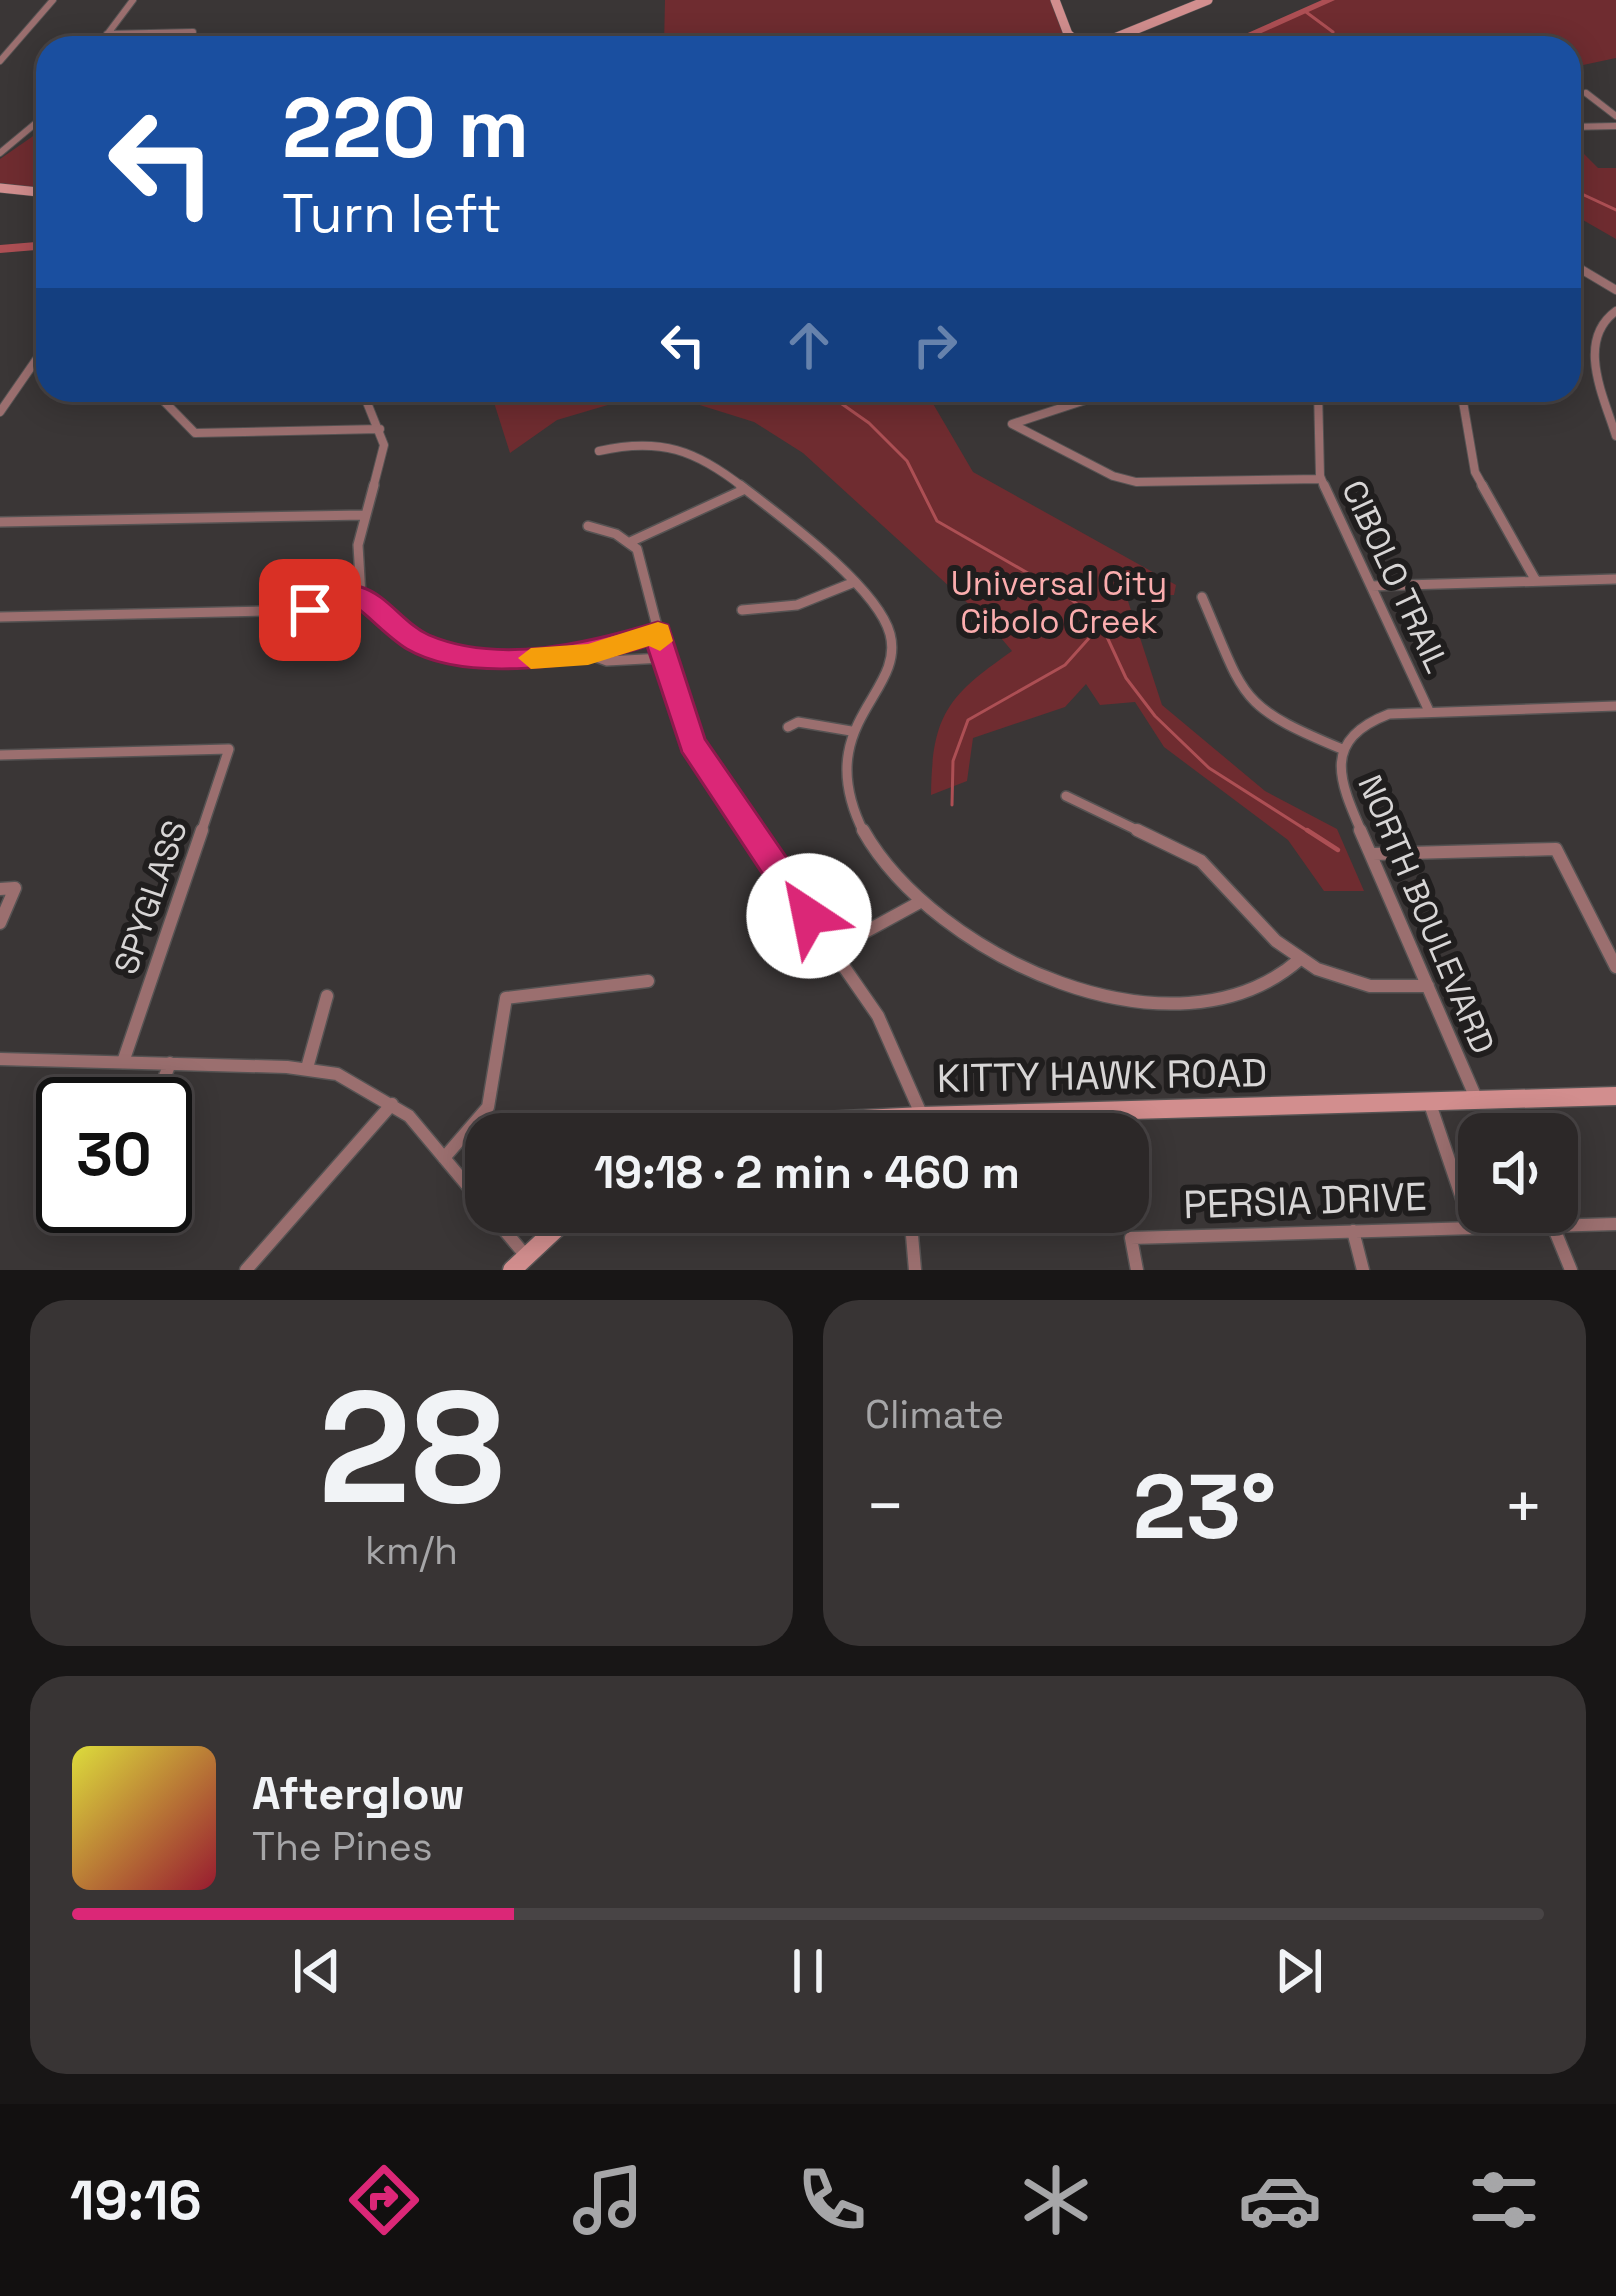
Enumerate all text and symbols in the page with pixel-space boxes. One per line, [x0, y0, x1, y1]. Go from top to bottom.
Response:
text: 220 m [282, 74, 529, 182]
icon: left [84, 84, 240, 240]
text: Turn left [282, 179, 502, 248]
icon: left [650, 312, 716, 378]
icon: ahead [776, 312, 842, 378]
icon: right [902, 312, 968, 378]
street label: CIBOLO TRAIL [1332, 474, 1458, 679]
pin [259, 559, 361, 661]
park label: Universal City Cibolo Creek [951, 563, 1167, 643]
icon: arrive [277, 577, 343, 643]
street label: NORTH BOULEVARD [1348, 769, 1504, 1060]
street label: SPYGLASS [105, 815, 197, 980]
position arrow [746, 853, 872, 979]
street label: KITTY HAWK ROAD [936, 1048, 1268, 1103]
speed limit sign: 30 [36, 1077, 192, 1233]
map controls [1458, 1113, 1578, 1233]
button: sound [1458, 1113, 1578, 1233]
text: 19:18 · 2 min · 460 m [594, 1144, 1020, 1201]
street label: PERSIA DRIVE [1182, 1172, 1428, 1229]
text: 28 [318, 1348, 505, 1548]
text: Climate [865, 1390, 1004, 1439]
text: 23° [1133, 1449, 1276, 1564]
text: − [865, 1464, 906, 1548]
text: + [1503, 1464, 1544, 1548]
text: km/h [365, 1526, 458, 1575]
text: Afterglow [252, 1765, 465, 1822]
text: The Pines [252, 1822, 433, 1871]
icon: previous [284, 1938, 350, 2004]
icon: pause [775, 1938, 841, 2004]
icon: next [1266, 1938, 1332, 2004]
icon: directions [342, 2158, 426, 2242]
icon: music [566, 2158, 650, 2242]
icon: phone [790, 2158, 874, 2242]
icon: climate [1014, 2158, 1098, 2242]
icon: car [1238, 2158, 1322, 2242]
icon: filters [1462, 2158, 1546, 2242]
text: 19:16 [70, 2166, 202, 2235]

